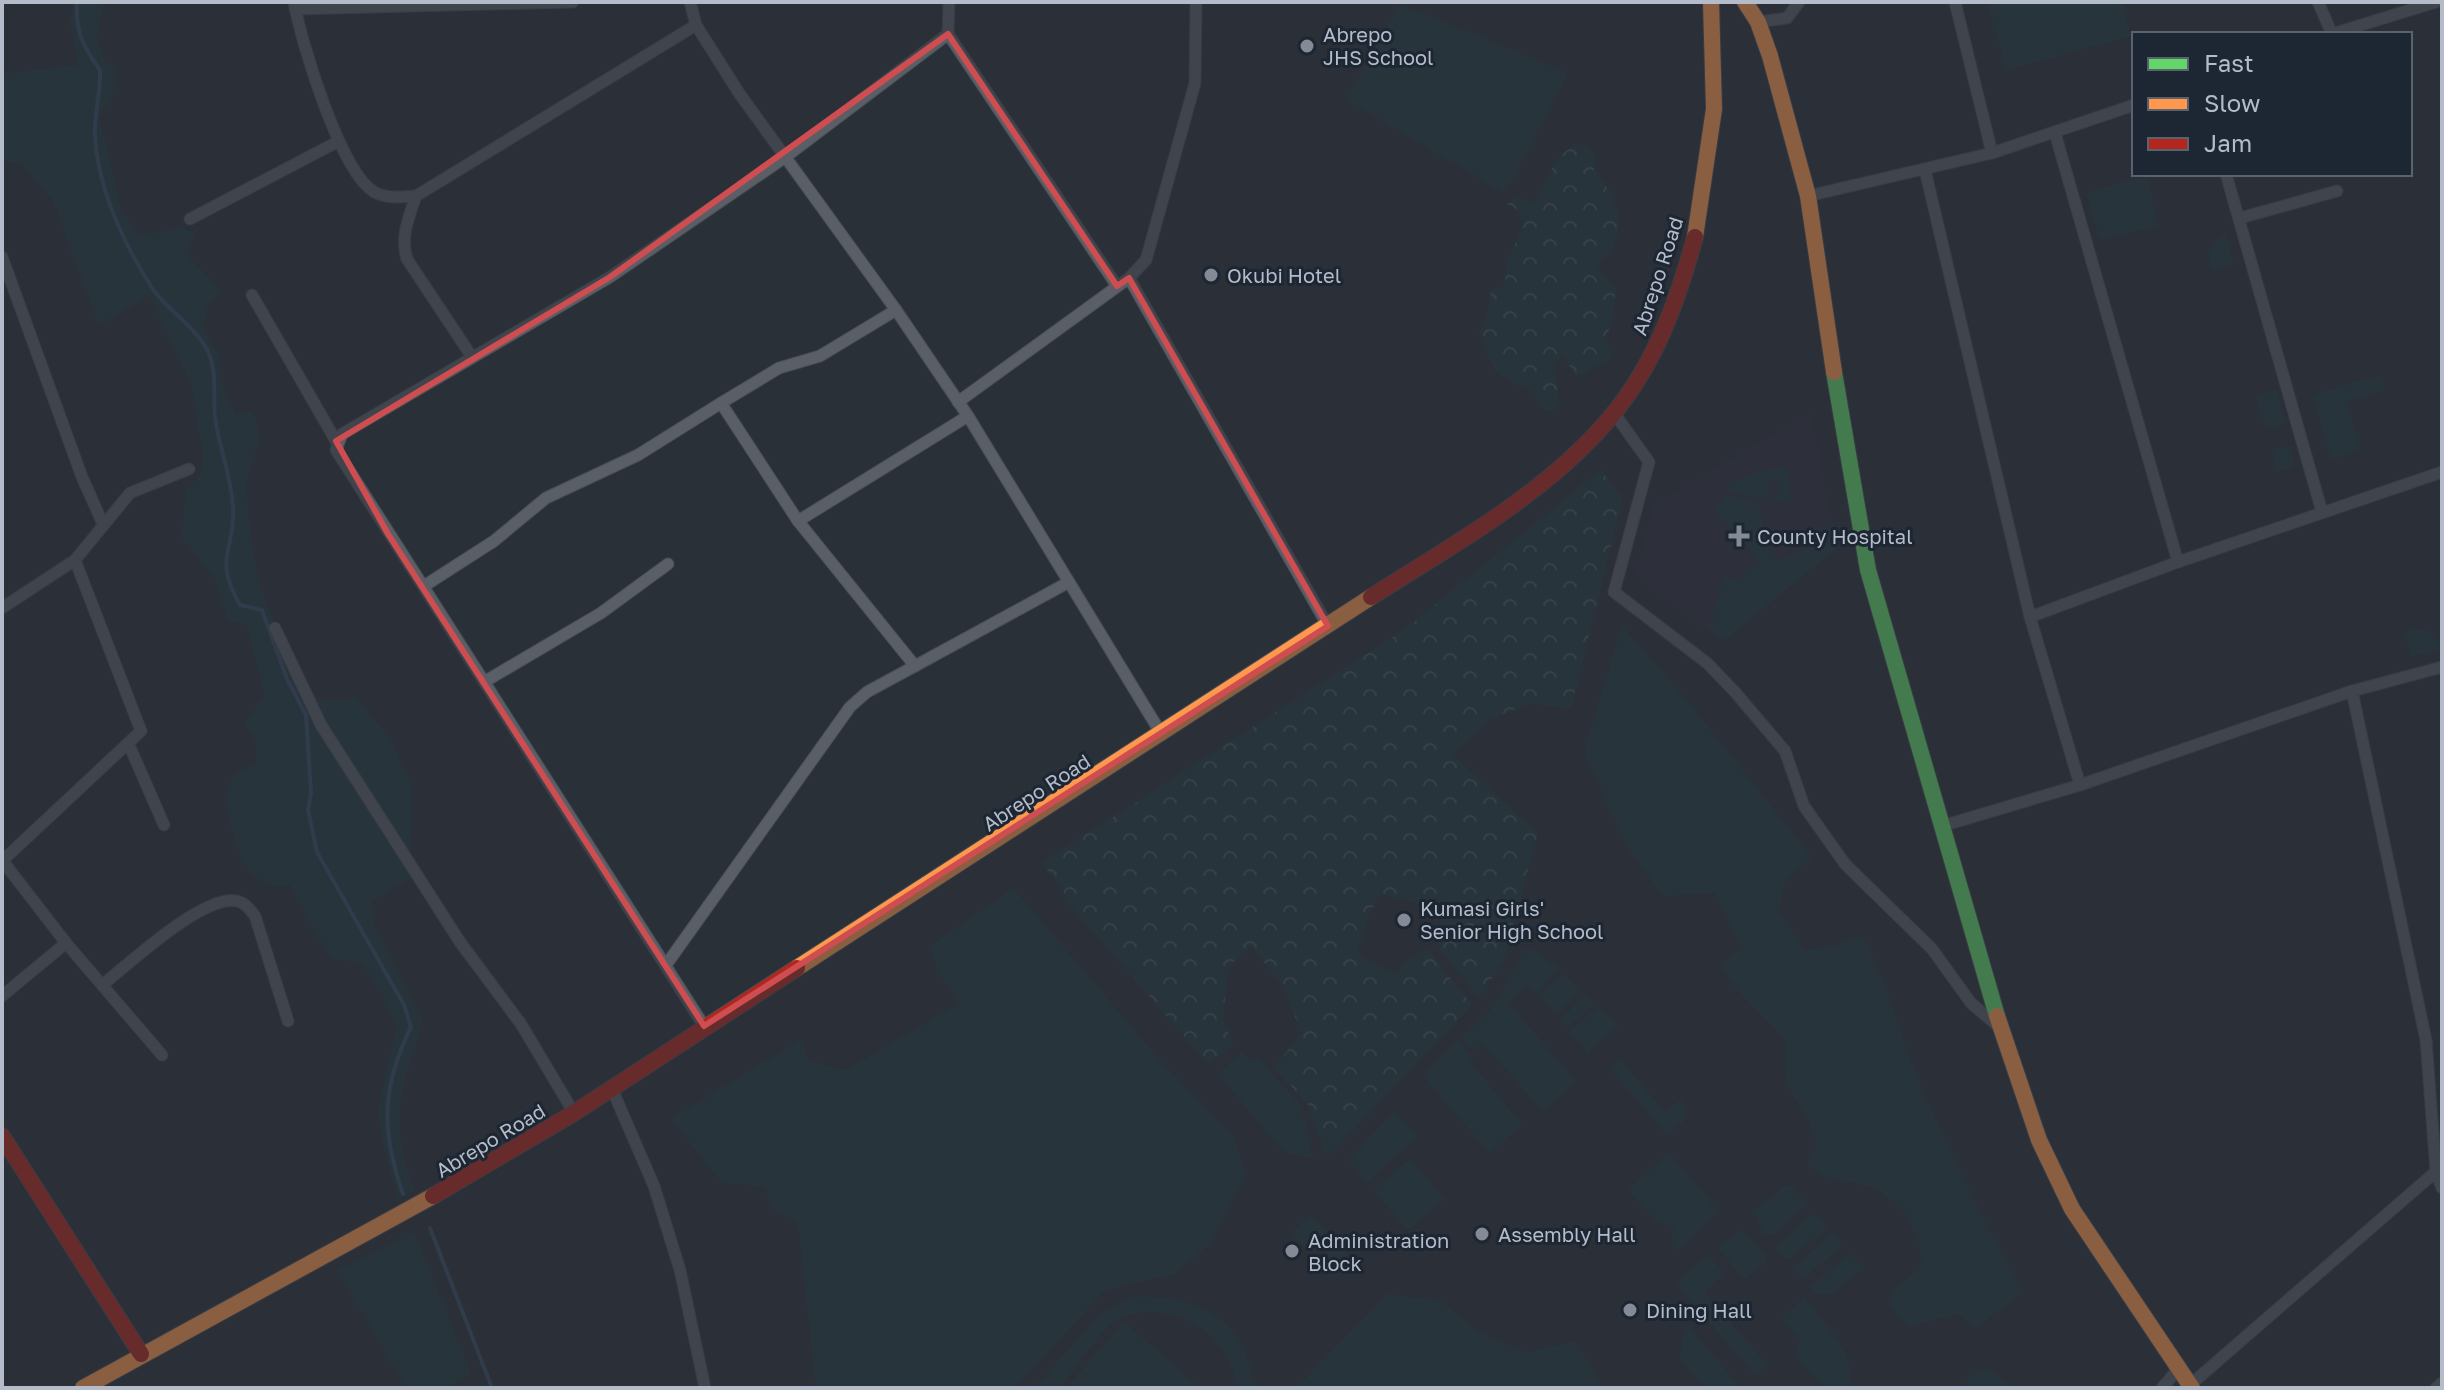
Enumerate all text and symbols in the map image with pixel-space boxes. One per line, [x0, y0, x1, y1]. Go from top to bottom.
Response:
place label: Abrepo JHS School [1323, 22, 1434, 69]
legend [2132, 32, 2412, 176]
marker: Abrepo JHS School [1298, 37, 1316, 55]
text: Fast [2204, 48, 2254, 77]
text: Slow [2204, 88, 2260, 117]
text: Jam [2204, 128, 2252, 157]
street label: Abrepo Road [1627, 214, 1687, 338]
place label: Okubi Hotel [1227, 263, 1341, 287]
marker: Okubi Hotel [1202, 266, 1220, 284]
place label: County Hospital [1757, 524, 1913, 548]
marker: County Hospital [1728, 525, 1750, 547]
street label: Abrepo Road [978, 748, 1094, 836]
place label: Kumasi Girls' Senior High School [1420, 896, 1603, 943]
marker: Kumasi Girls' Senior High School [1395, 911, 1413, 929]
street label: Abrepo Road [431, 1098, 549, 1182]
place label: Assembly Hall [1498, 1222, 1636, 1246]
marker: Assembly Hall [1473, 1225, 1491, 1243]
place label: Administration Block [1308, 1228, 1449, 1275]
marker: Administration Block [1283, 1242, 1301, 1260]
place label: Dining Hall [1646, 1298, 1752, 1322]
marker: Dining Hall [1621, 1301, 1639, 1319]

